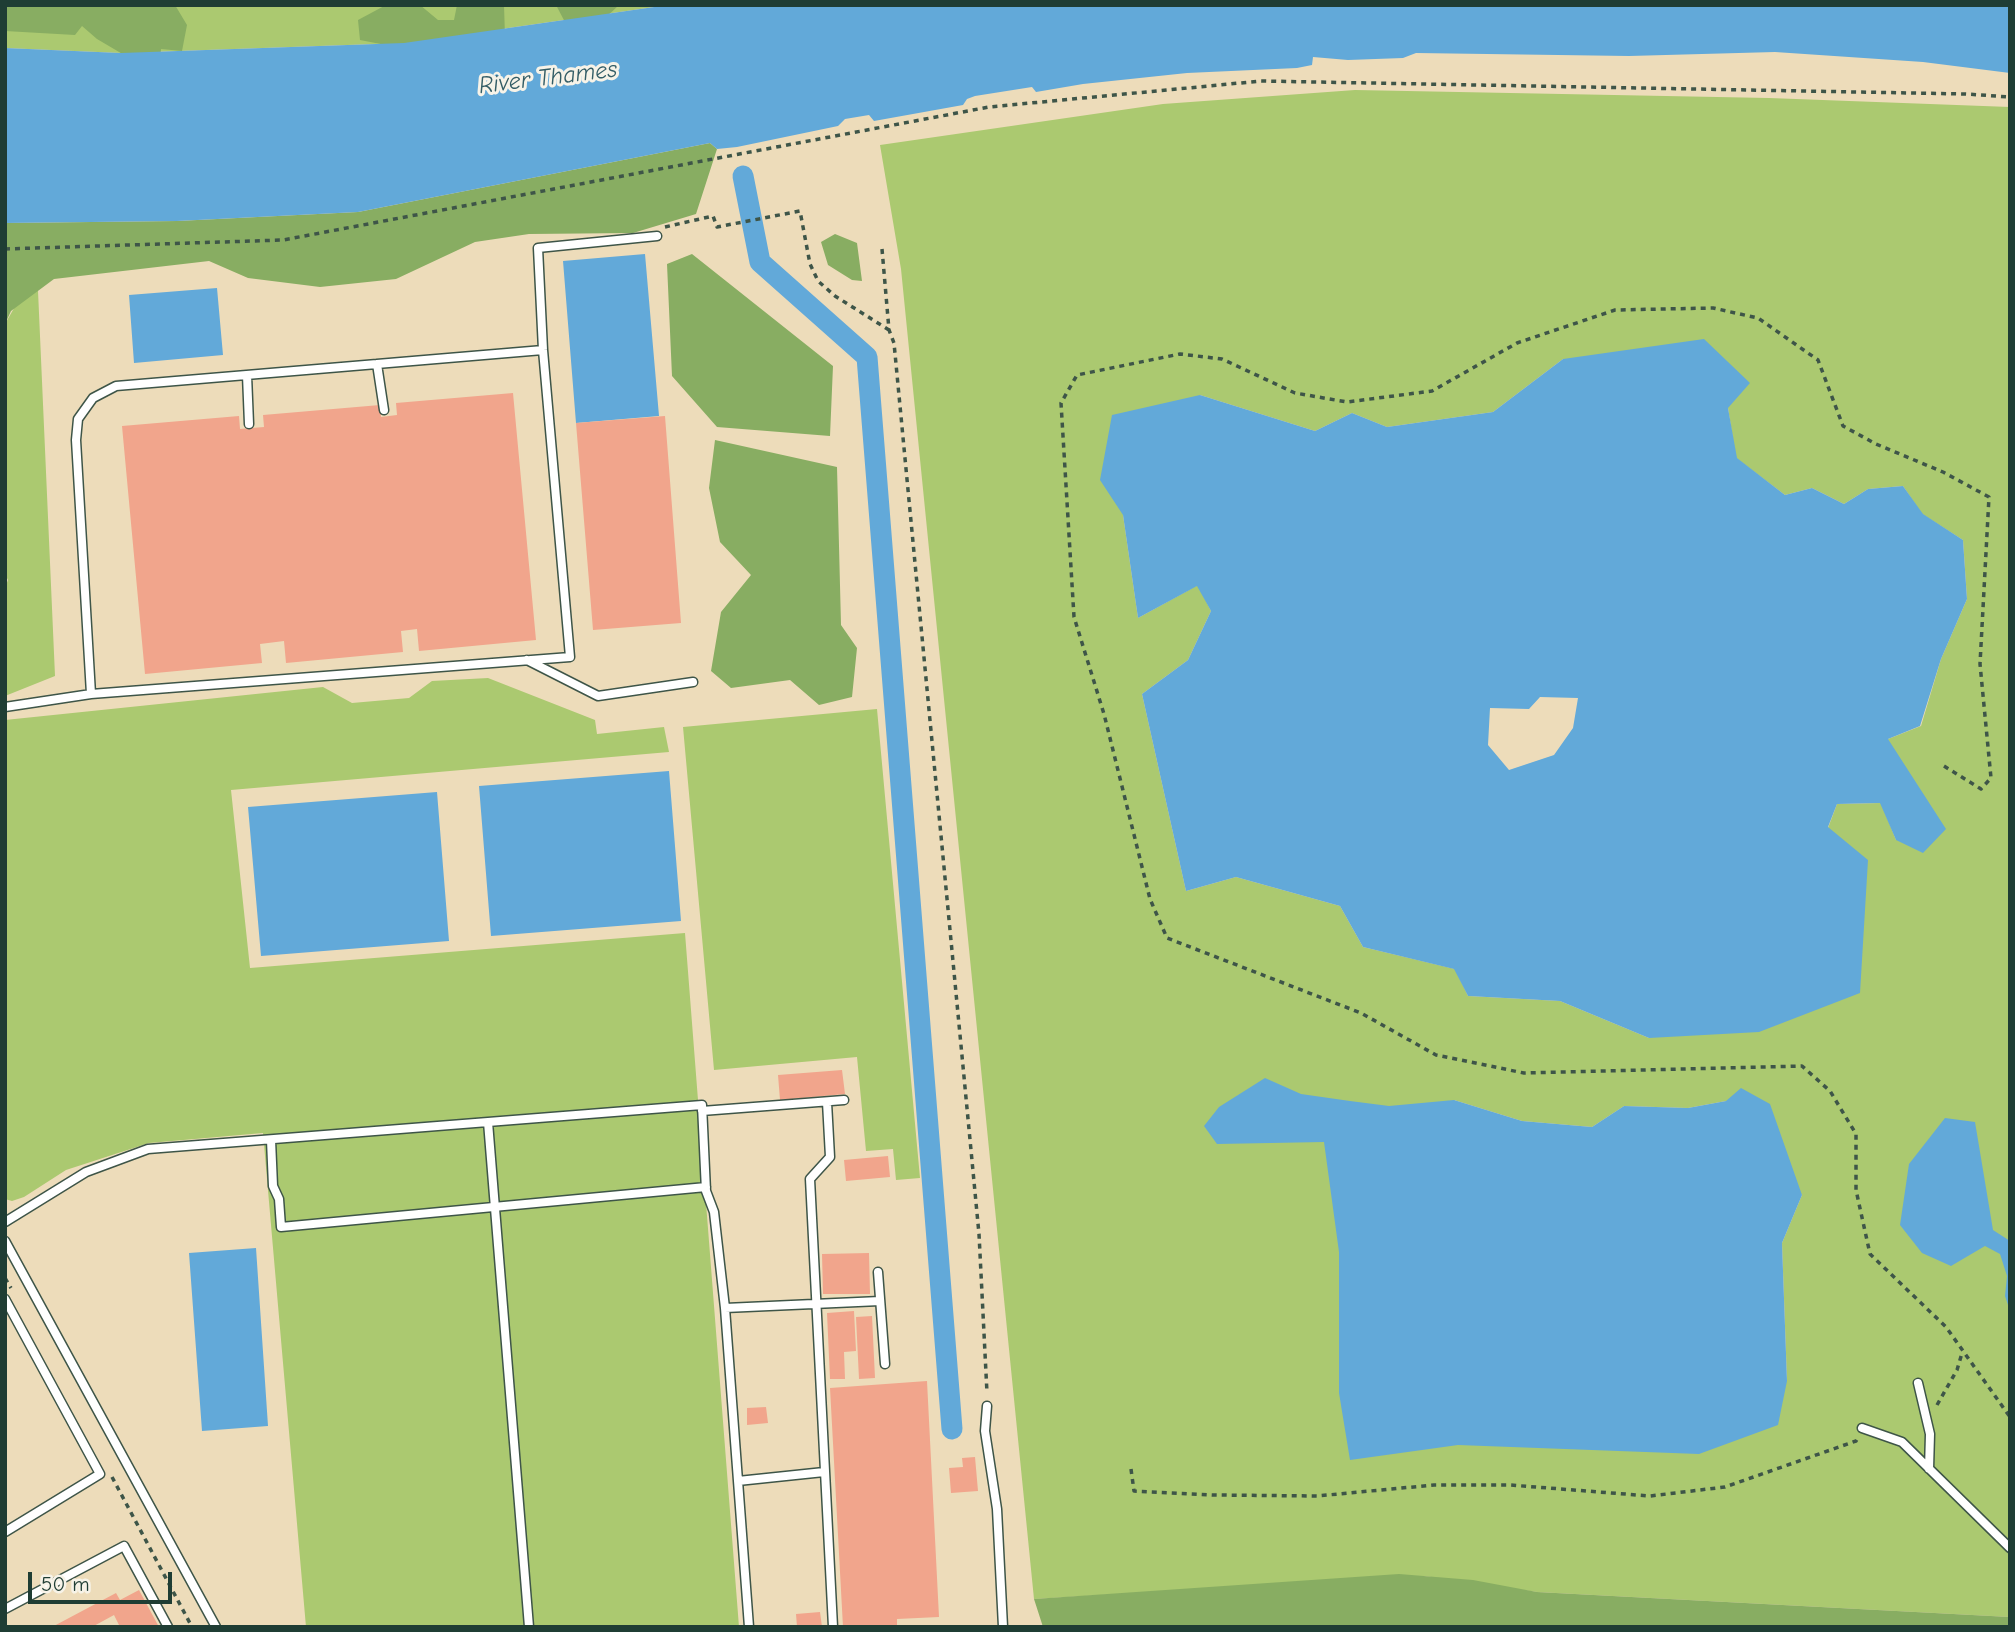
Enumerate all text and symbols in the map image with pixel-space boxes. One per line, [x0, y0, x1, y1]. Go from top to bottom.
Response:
water label: River Thames [477, 55, 619, 101]
scale bar [32, 1558, 175, 1602]
text: 50 m [41, 1572, 90, 1596]

